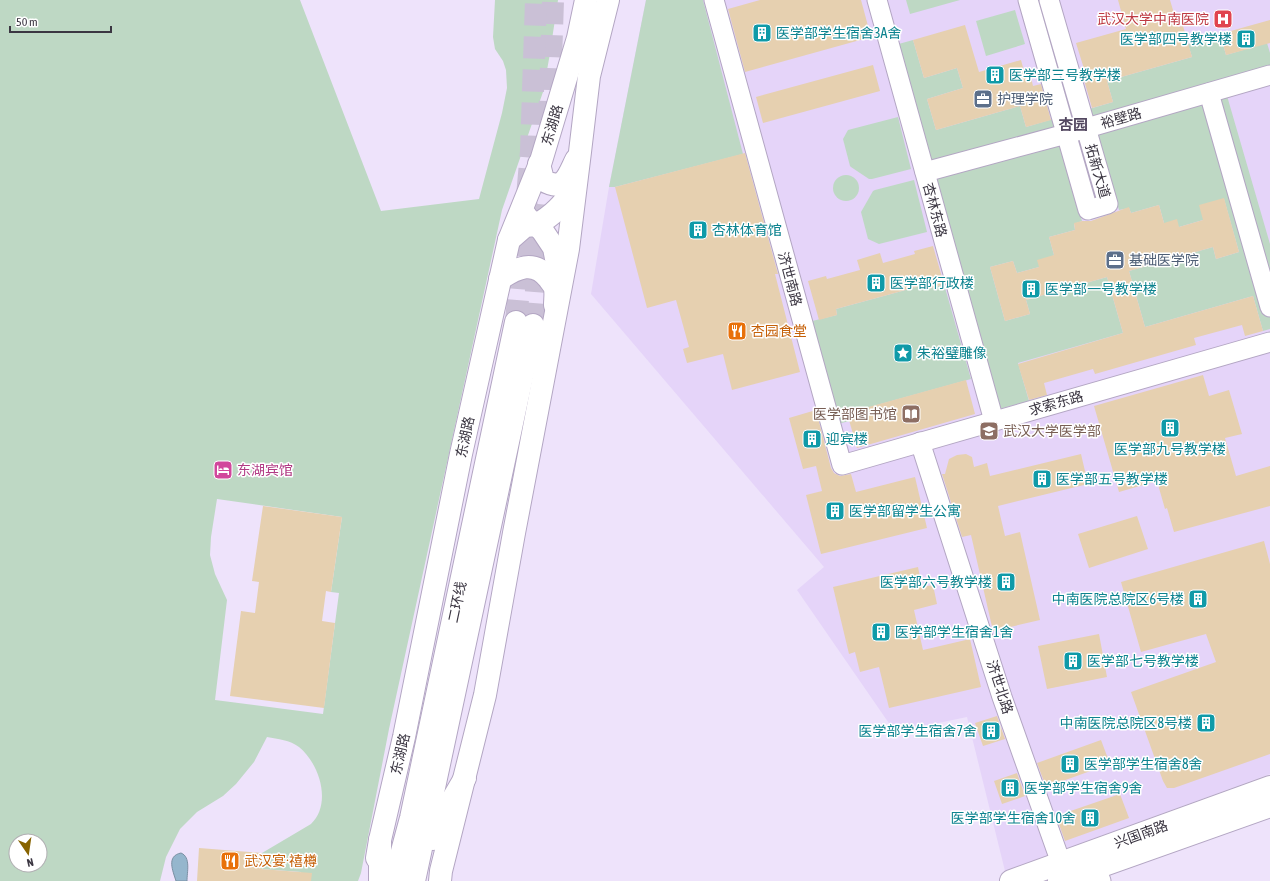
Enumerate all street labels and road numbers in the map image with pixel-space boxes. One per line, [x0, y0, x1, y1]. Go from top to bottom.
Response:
street label: 东湖路 [538, 103, 566, 147]
street label: 裕壁路 [1099, 105, 1143, 131]
street label: 拓新大道 [1083, 142, 1113, 200]
street label: 杏林东路 [920, 181, 950, 239]
street label: 济世南路 [775, 250, 805, 308]
street label: 求索东路 [1027, 388, 1085, 418]
street label: 东湖路 [453, 415, 477, 459]
street label: 二环线 [445, 580, 469, 624]
street label: 济世北路 [984, 658, 1016, 716]
street label: 东湖路 [387, 732, 413, 776]
street label: 兴国南路 [1112, 817, 1170, 851]

